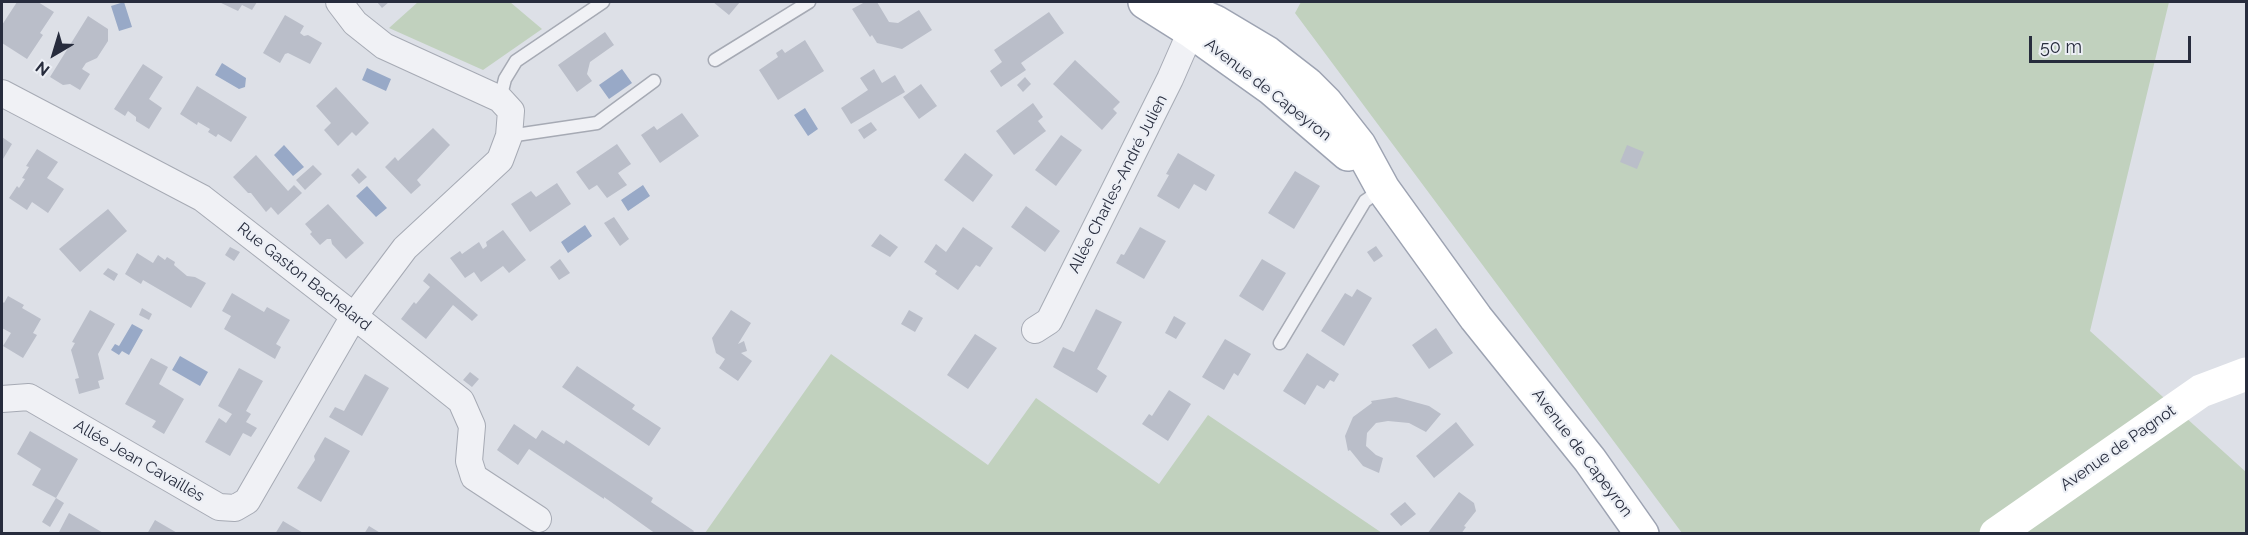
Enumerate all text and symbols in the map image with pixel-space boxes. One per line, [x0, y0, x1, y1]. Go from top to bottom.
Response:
north arrow [24, 24, 84, 84]
scale bar [2032, 24, 2194, 62]
street label: Avenue de Capeyron [1201, 35, 1335, 145]
text: 50 m [2040, 36, 2082, 57]
text: N [32, 57, 53, 80]
street label: Allée Charles-André Julien [1065, 92, 1171, 276]
street label: Rue Gaston Bachelard [233, 219, 375, 335]
street label: Avenue de Capeyron [1528, 385, 1636, 521]
street label: Avenue de Pagnot [2057, 401, 2179, 495]
street label: Allée Jean Cavaillès [70, 416, 208, 506]

